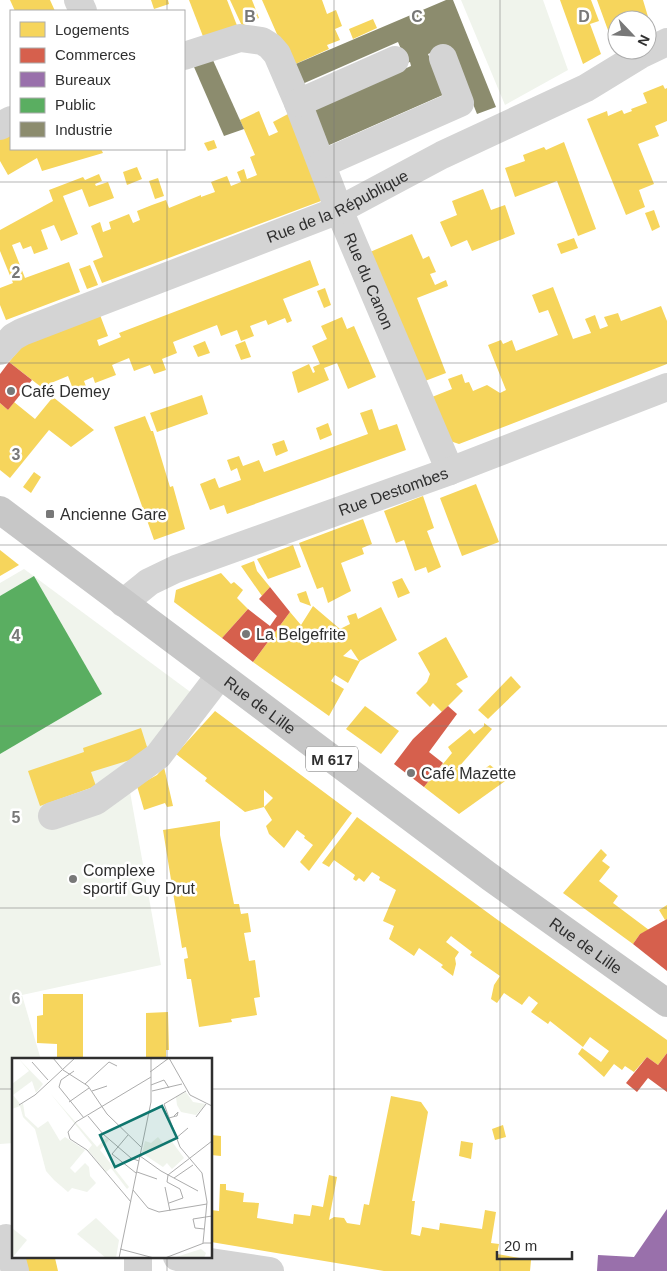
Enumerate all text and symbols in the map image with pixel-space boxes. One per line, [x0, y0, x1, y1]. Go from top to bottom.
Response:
text: B [244, 8, 256, 25]
text: C [411, 8, 423, 25]
text: D [578, 8, 590, 25]
legend [10, 10, 185, 150]
north arrow [607, 10, 657, 60]
text: Logements [55, 21, 129, 38]
text: N [634, 33, 653, 48]
text: Commerces [55, 46, 136, 63]
text: Bureaux [55, 71, 111, 88]
text: Public [55, 96, 96, 113]
text: Industrie [55, 121, 113, 138]
street label: Rue de la République [264, 166, 411, 246]
street label: Rue du Canon [341, 230, 397, 332]
text: 2 [12, 264, 21, 281]
place label: Café Demey [21, 383, 110, 400]
marker: Café Demey [5, 385, 17, 397]
text: 3 [12, 446, 21, 463]
street label: Rue Destombes [336, 464, 450, 519]
place label: Ancienne Gare [60, 506, 167, 523]
marker: Ancienne Gare [44, 508, 56, 520]
place label: La Belgefrite [256, 626, 346, 643]
text: 4 [12, 627, 21, 644]
marker: La Belgefrite [240, 628, 252, 640]
street label: Rue de Lille [221, 673, 299, 737]
road number: M 617 [306, 746, 358, 772]
place label: Café Mazette [421, 765, 516, 782]
marker: Café Mazette [405, 767, 417, 779]
text: 5 [12, 809, 21, 826]
place label: Complexe sportif Guy Drut [83, 862, 196, 897]
marker: Complexe sportif Guy Drut [67, 873, 79, 885]
street label: Rue de Lille [547, 914, 625, 977]
text: 6 [12, 990, 21, 1007]
inset map [12, 1058, 212, 1258]
scale bar [497, 1228, 572, 1260]
text: 20 m [504, 1237, 537, 1254]

